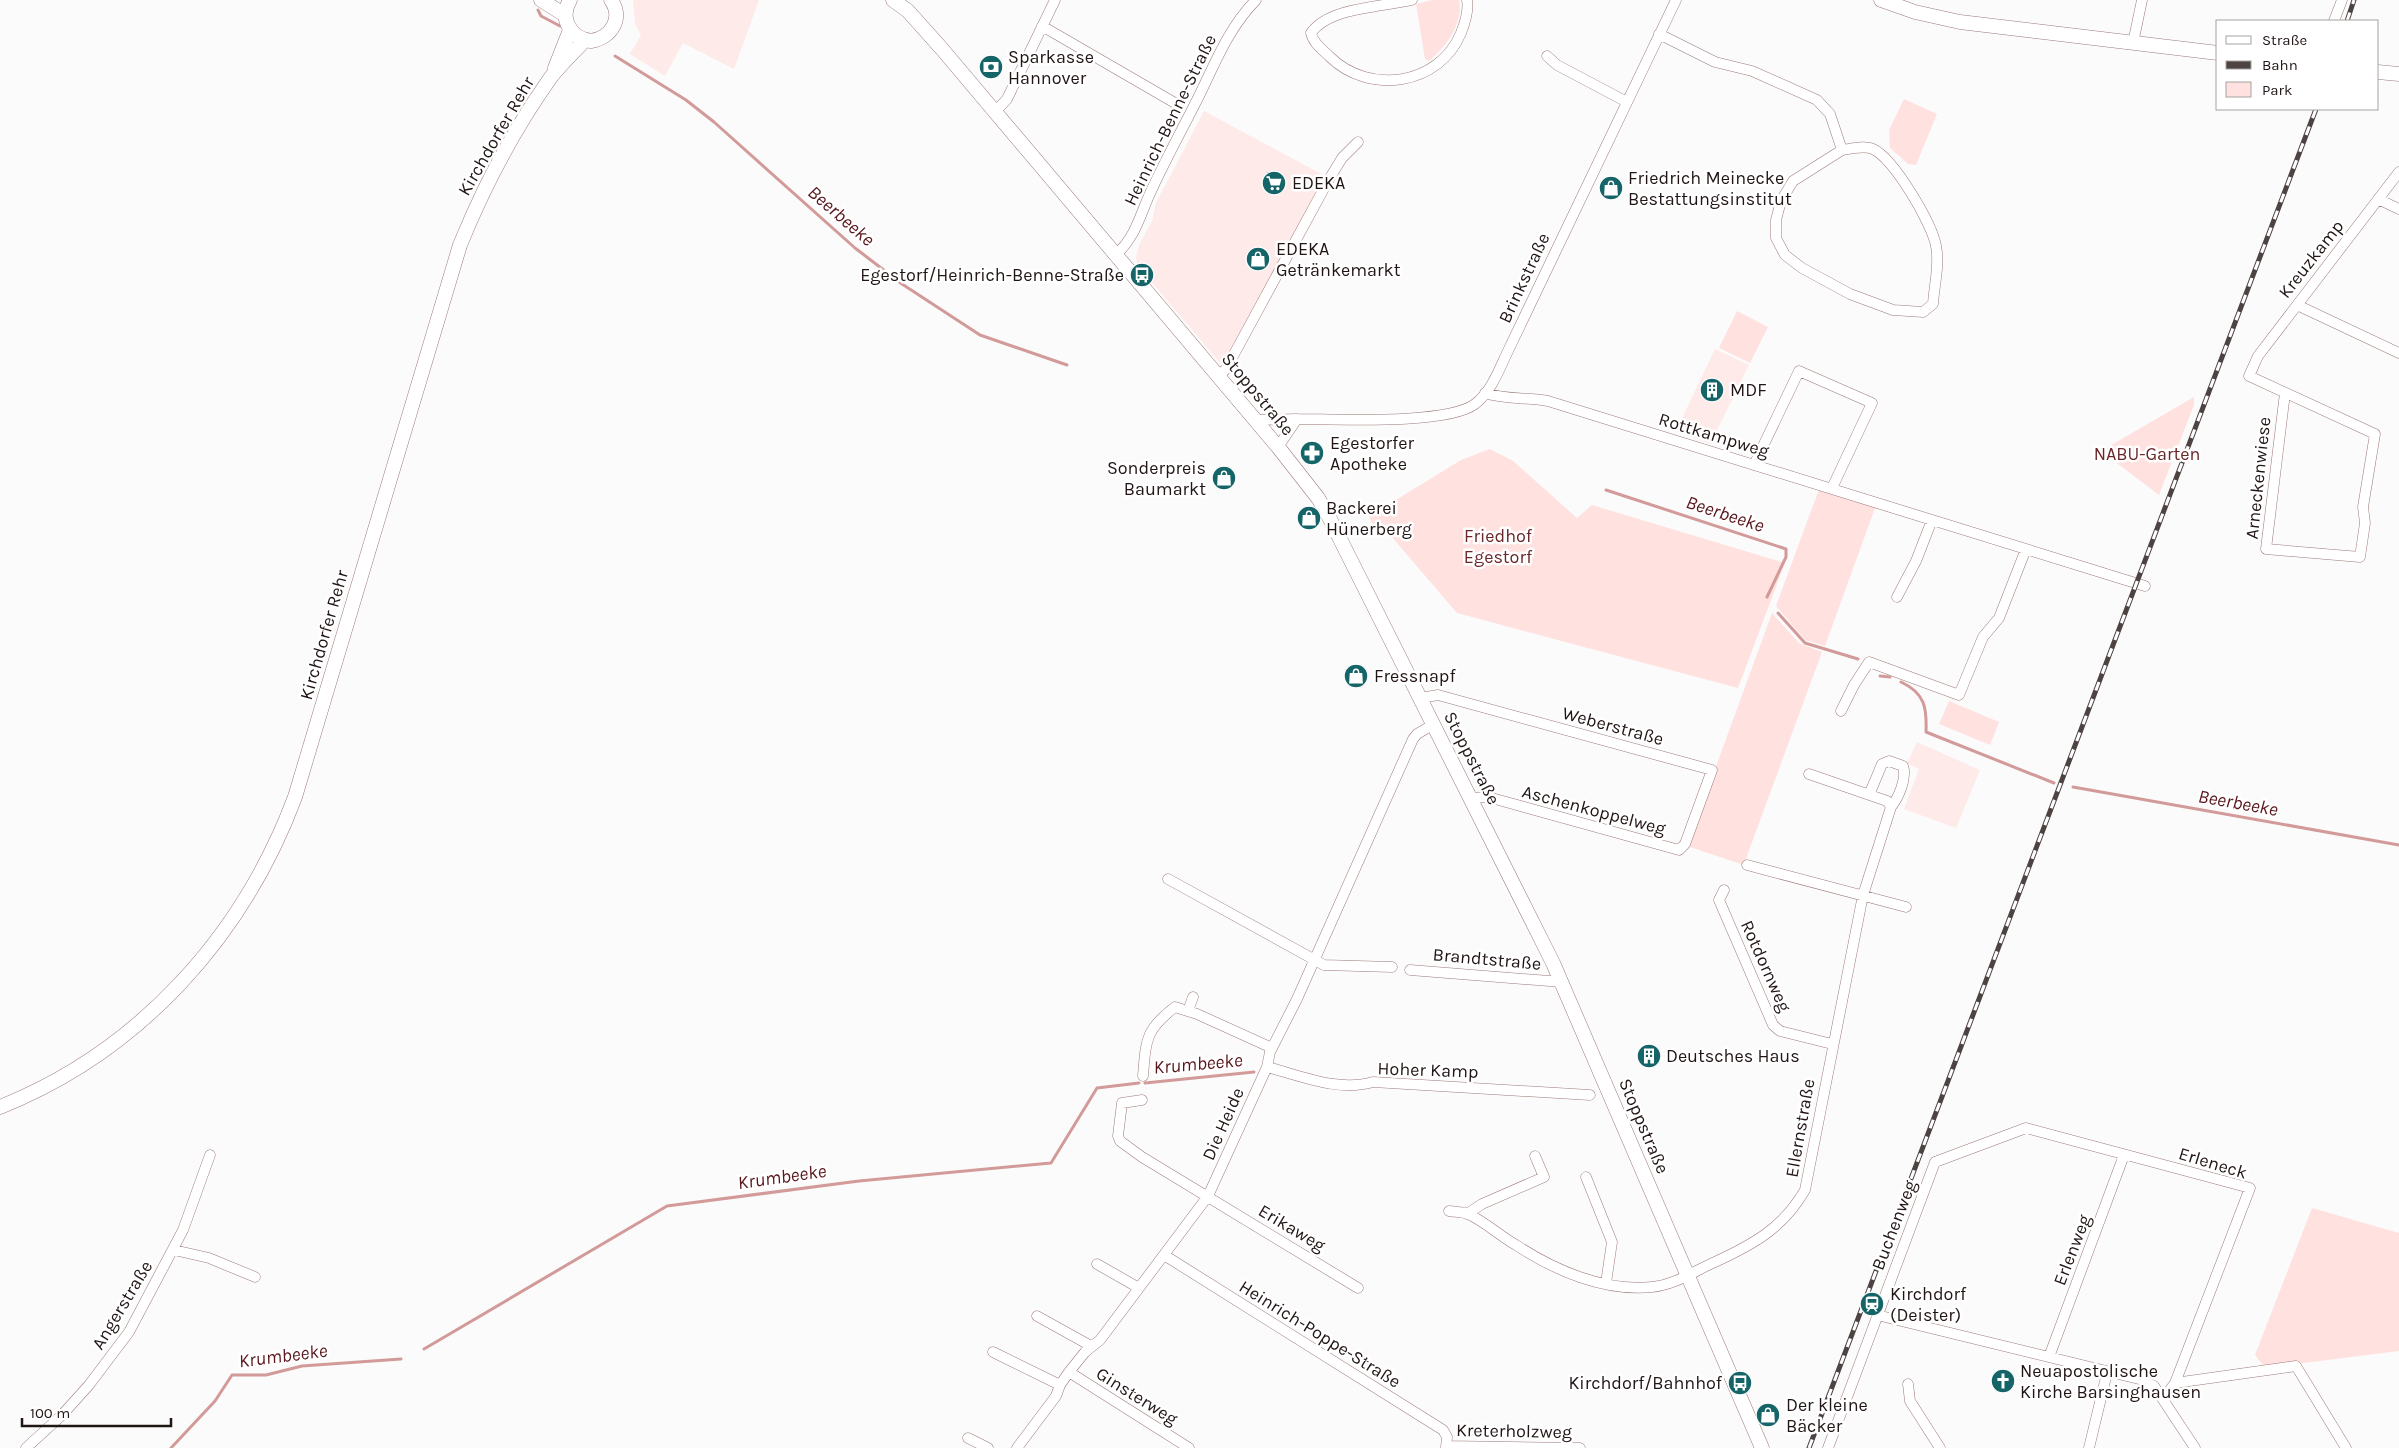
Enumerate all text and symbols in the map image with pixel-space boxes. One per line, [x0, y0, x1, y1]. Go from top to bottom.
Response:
legend [2216, 20, 2379, 110]
street label: Heinrich-Benne-Straße [1119, 31, 1221, 209]
text: Straße [2262, 31, 2307, 49]
place label: Sparkasse Hannover [1008, 46, 1094, 89]
bank icon: Sparkasse Hannover [978, 54, 1004, 80]
text: Bahn [2262, 56, 2298, 74]
street label: Kirchdorfer Rehr [453, 72, 539, 199]
text: Park [2262, 81, 2292, 99]
place label: Friedrich Meinecke Bestattungsinstitut [1628, 167, 1792, 210]
supermarket icon: EDEKA [1261, 170, 1287, 196]
place label: EDEKA [1292, 172, 1345, 194]
shop icon: Friedrich Meinecke Bestattungsinstitut [1598, 175, 1624, 201]
water label: Beerbeeke [803, 181, 879, 251]
street label: Kreuzkamp [2274, 215, 2348, 303]
street label: Brinkstraße [1494, 229, 1554, 327]
place label: EDEKA Getränkemarkt [1276, 238, 1401, 281]
shop icon: EDEKA Getränkemarkt [1245, 246, 1271, 272]
bus stop icon: Egestorf/Heinrich-Benne-Straße [1129, 262, 1155, 288]
place label: Egestorf/Heinrich-Benne-Straße [860, 264, 1124, 286]
street label: Stoppstraße [1217, 348, 1299, 440]
building icon: MDF [1699, 377, 1725, 403]
place label: MDF [1730, 379, 1767, 401]
street label: Rottkampweg [1656, 408, 1772, 462]
street label: Arneckenwiese [2241, 416, 2275, 540]
place label: Egestorfer Apotheke [1330, 432, 1414, 475]
pharmacy icon: Egestorfer Apotheke [1299, 440, 1325, 466]
park label: NABU-Garten [2094, 443, 2200, 465]
place label: Sonderpreis Baumarkt [1107, 457, 1206, 500]
shop icon: Sonderpreis Baumarkt [1211, 465, 1237, 491]
water label: Beerbeeke [1683, 491, 1767, 537]
place label: Backerei Hünerberg [1326, 497, 1412, 540]
shop icon: Backerei Hünerberg [1296, 505, 1322, 531]
park label: Friedhof Egestorf [1464, 525, 1533, 568]
street label: Kirchdorfer Rehr [295, 567, 353, 702]
shop icon: Fressnapf [1343, 663, 1369, 689]
place label: Fressnapf [1374, 665, 1456, 687]
street label: Weberstraße [1560, 702, 1666, 750]
street label: Stoppstraße [1439, 708, 1505, 808]
street label: Aschenkoppelweg [1520, 780, 1668, 840]
water label: Beerbeeke [2196, 785, 2280, 821]
street label: Rotdornweg [1736, 917, 1796, 1015]
street label: Brandtstraße [1432, 943, 1542, 975]
building icon: Deutsches Haus [1636, 1043, 1662, 1069]
place label: Deutsches Haus [1666, 1045, 1800, 1067]
water label: Krumbeeke [1153, 1049, 1244, 1079]
street label: Hoher Kamp [1377, 1057, 1479, 1083]
street label: Stoppstraße [1614, 1075, 1674, 1177]
street label: Ellernstraße [1781, 1077, 1819, 1179]
street label: Die Heide [1197, 1084, 1249, 1164]
street label: Erleneck [2176, 1142, 2250, 1184]
water label: Krumbeeke [736, 1160, 828, 1194]
street label: Buchenweg [1867, 1177, 1921, 1273]
street label: Erikaweg [1254, 1199, 1330, 1257]
street label: Erlenweg [2048, 1211, 2096, 1289]
street label: Angerstraße [87, 1256, 157, 1354]
street label: Heinrich-Poppe-Straße [1235, 1275, 1405, 1393]
place label: Kirchdorf (Deister) [1890, 1283, 1967, 1326]
station icon: Kirchdorf (Deister) [1859, 1291, 1885, 1317]
water label: Krumbeeke [237, 1340, 329, 1372]
place label: Neuapostolische Kirche Barsinghausen [2020, 1360, 2201, 1403]
street label: Ginsterweg [1092, 1362, 1182, 1430]
church icon: Neuapostolische Kirche Barsinghausen [1990, 1368, 2016, 1394]
bus stop icon: Kirchdorf/Bahnhof [1727, 1370, 1753, 1396]
place label: Kirchdorf/Bahnhof [1568, 1372, 1723, 1394]
place label: Der kleine Bäcker [1786, 1394, 1868, 1437]
scale bar [22, 1396, 171, 1428]
shop icon: Der kleine Bäcker [1755, 1402, 1781, 1428]
text: 100 m [30, 1404, 70, 1422]
street label: Kreterholzweg [1456, 1419, 1572, 1443]

